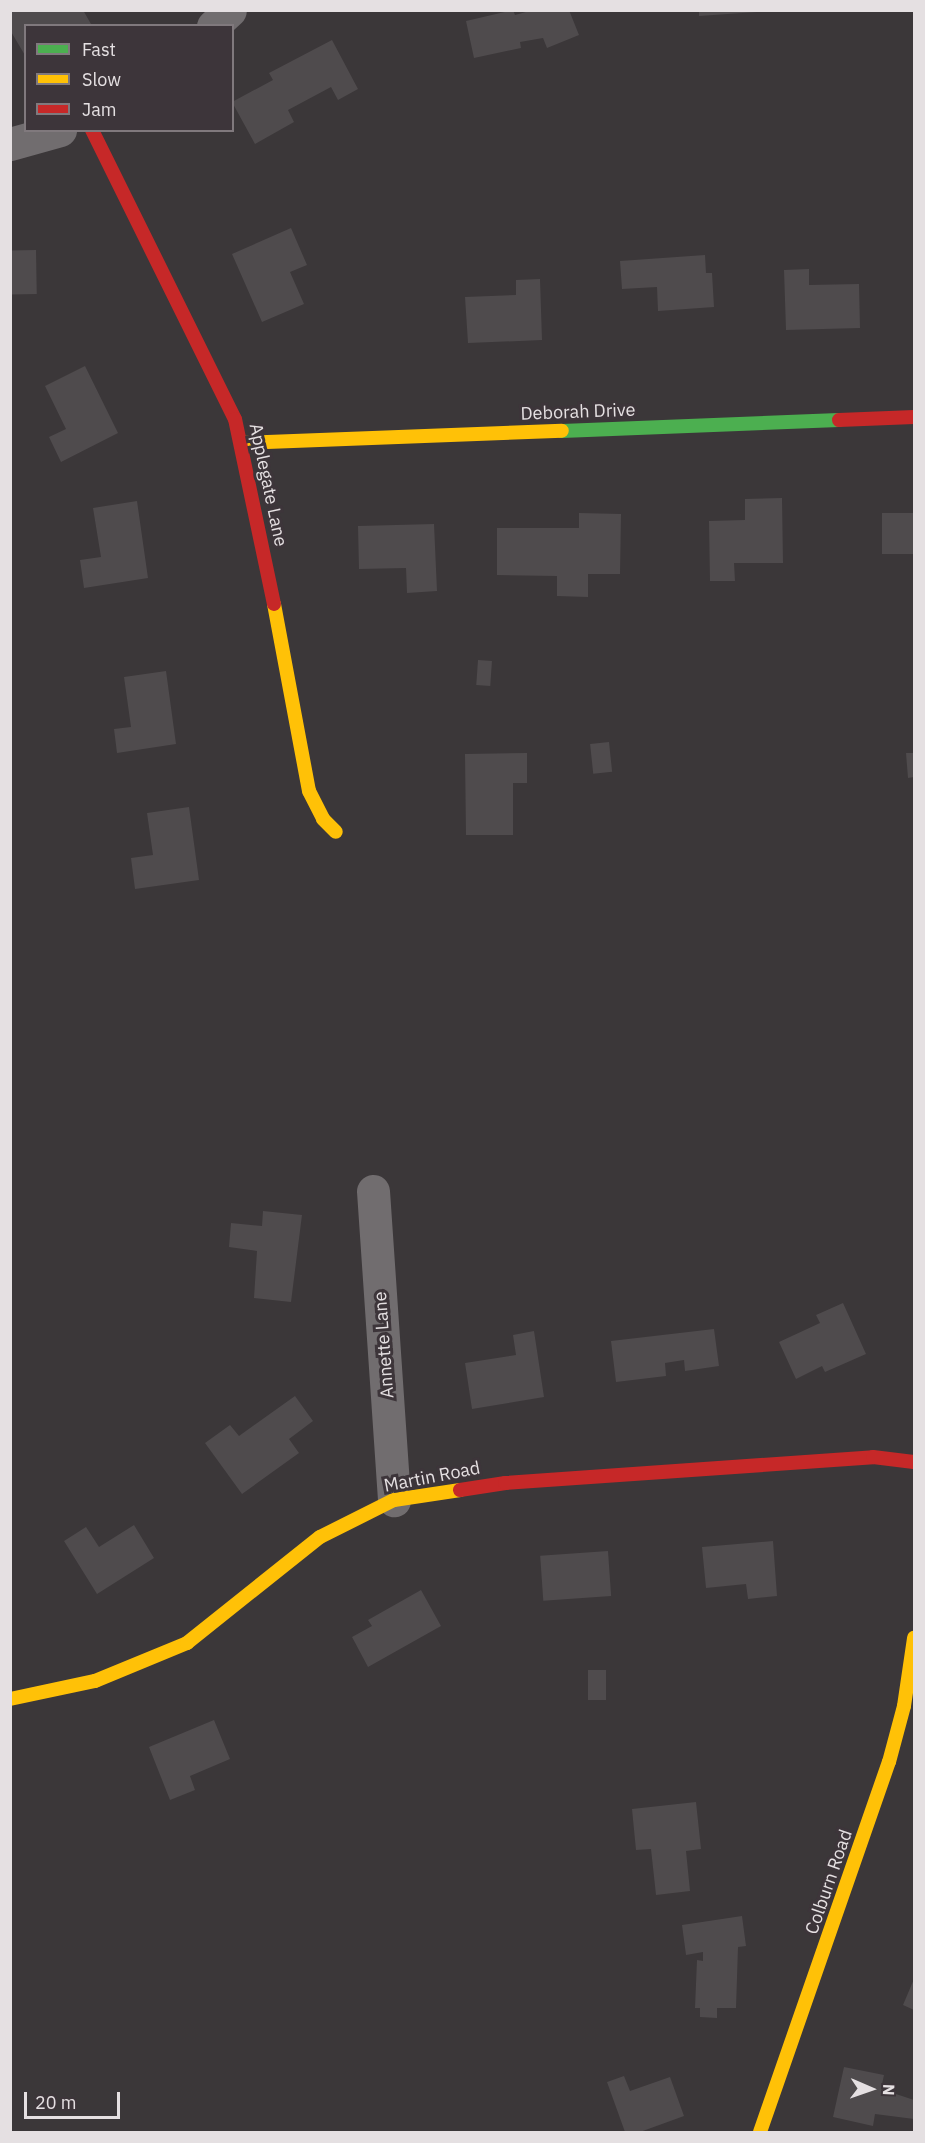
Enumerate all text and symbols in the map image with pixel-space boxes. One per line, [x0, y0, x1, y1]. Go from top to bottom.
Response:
legend [24, 24, 234, 132]
text: Fast [82, 38, 116, 61]
text: Slow [82, 68, 121, 91]
text: Jam [82, 98, 117, 121]
street label: Deborah Drive [520, 399, 636, 425]
street label: Applegate Lane [244, 421, 292, 549]
street label: Annette Lane [369, 1291, 399, 1399]
street label: Martin Road [382, 1457, 482, 1497]
street label: Colburn Road [801, 1827, 857, 1937]
north arrow [841, 2059, 901, 2119]
scale bar [27, 2080, 123, 2118]
text: N [879, 2083, 899, 2096]
text: 20 m [35, 2091, 77, 2114]

